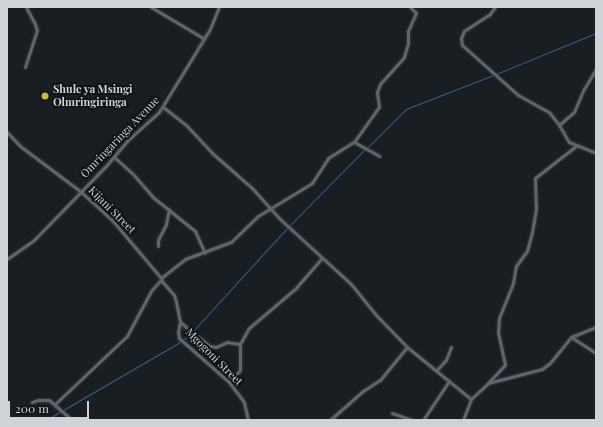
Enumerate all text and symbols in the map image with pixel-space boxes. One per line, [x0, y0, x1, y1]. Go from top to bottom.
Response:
place label: Shule ya Msingi Olmringiringa [53, 83, 133, 109]
marker: Shule ya Msingi Olmringiringa [40, 91, 50, 101]
street label: Omringaringa Avenue [78, 93, 162, 181]
street label: Kijani Street [86, 184, 138, 236]
street label: Mgogoni Street [183, 326, 245, 388]
scale bar [10, 393, 91, 419]
text: 200 m [15, 400, 49, 416]

